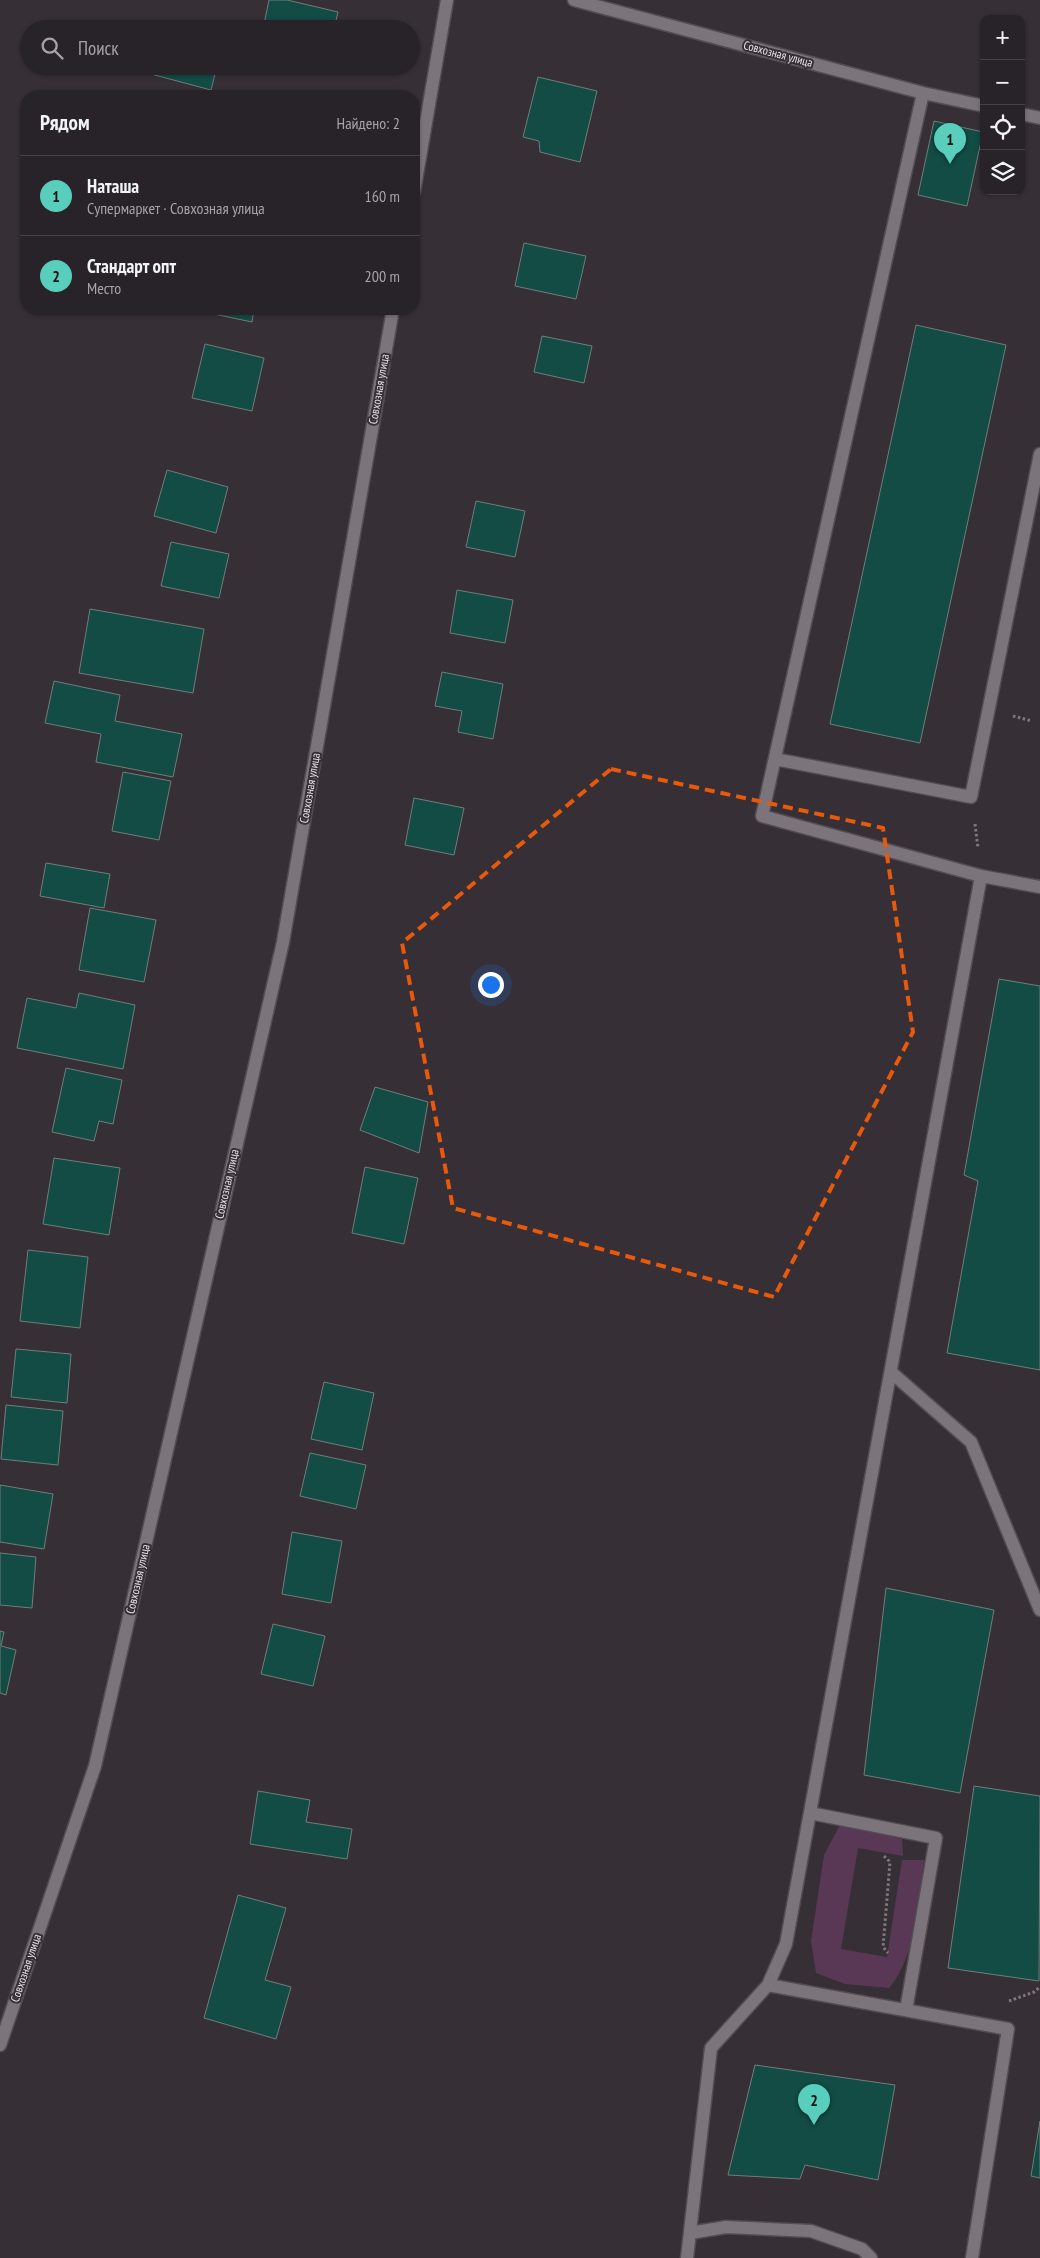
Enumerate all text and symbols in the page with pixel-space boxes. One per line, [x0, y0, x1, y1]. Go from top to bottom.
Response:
map controls [980, 15, 1025, 195]
button: + [980, 15, 1025, 60]
search box [20, 20, 420, 75]
icon: search [38, 34, 66, 62]
text: Поиск [78, 36, 119, 60]
street label: Совхозная улица [742, 37, 815, 70]
button: − [980, 60, 1025, 105]
button: locate [980, 105, 1025, 150]
text: Рядом [40, 109, 90, 136]
text: Найдено: 2 [337, 113, 400, 133]
pin: 1 [934, 123, 966, 164]
button: layers [980, 150, 1025, 195]
text: Наташа [87, 174, 139, 198]
text: 1 [52, 186, 60, 206]
text: 160 m [365, 186, 400, 206]
text: Супермаркет · Совхозная улица [87, 198, 265, 218]
text: Стандарт опт [87, 254, 176, 278]
text: 2 [52, 266, 60, 286]
text: 200 m [365, 266, 400, 286]
text: Место [87, 278, 121, 298]
street label: Совхозная улица [365, 352, 392, 425]
street label: Совхозная улица [296, 751, 323, 824]
your location [478, 972, 504, 998]
street label: Совхозная улица [211, 1147, 242, 1220]
street label: Совхозная улица [122, 1542, 153, 1615]
street label: Совхозная улица [7, 1932, 44, 2004]
pin: 2 [798, 2084, 830, 2125]

